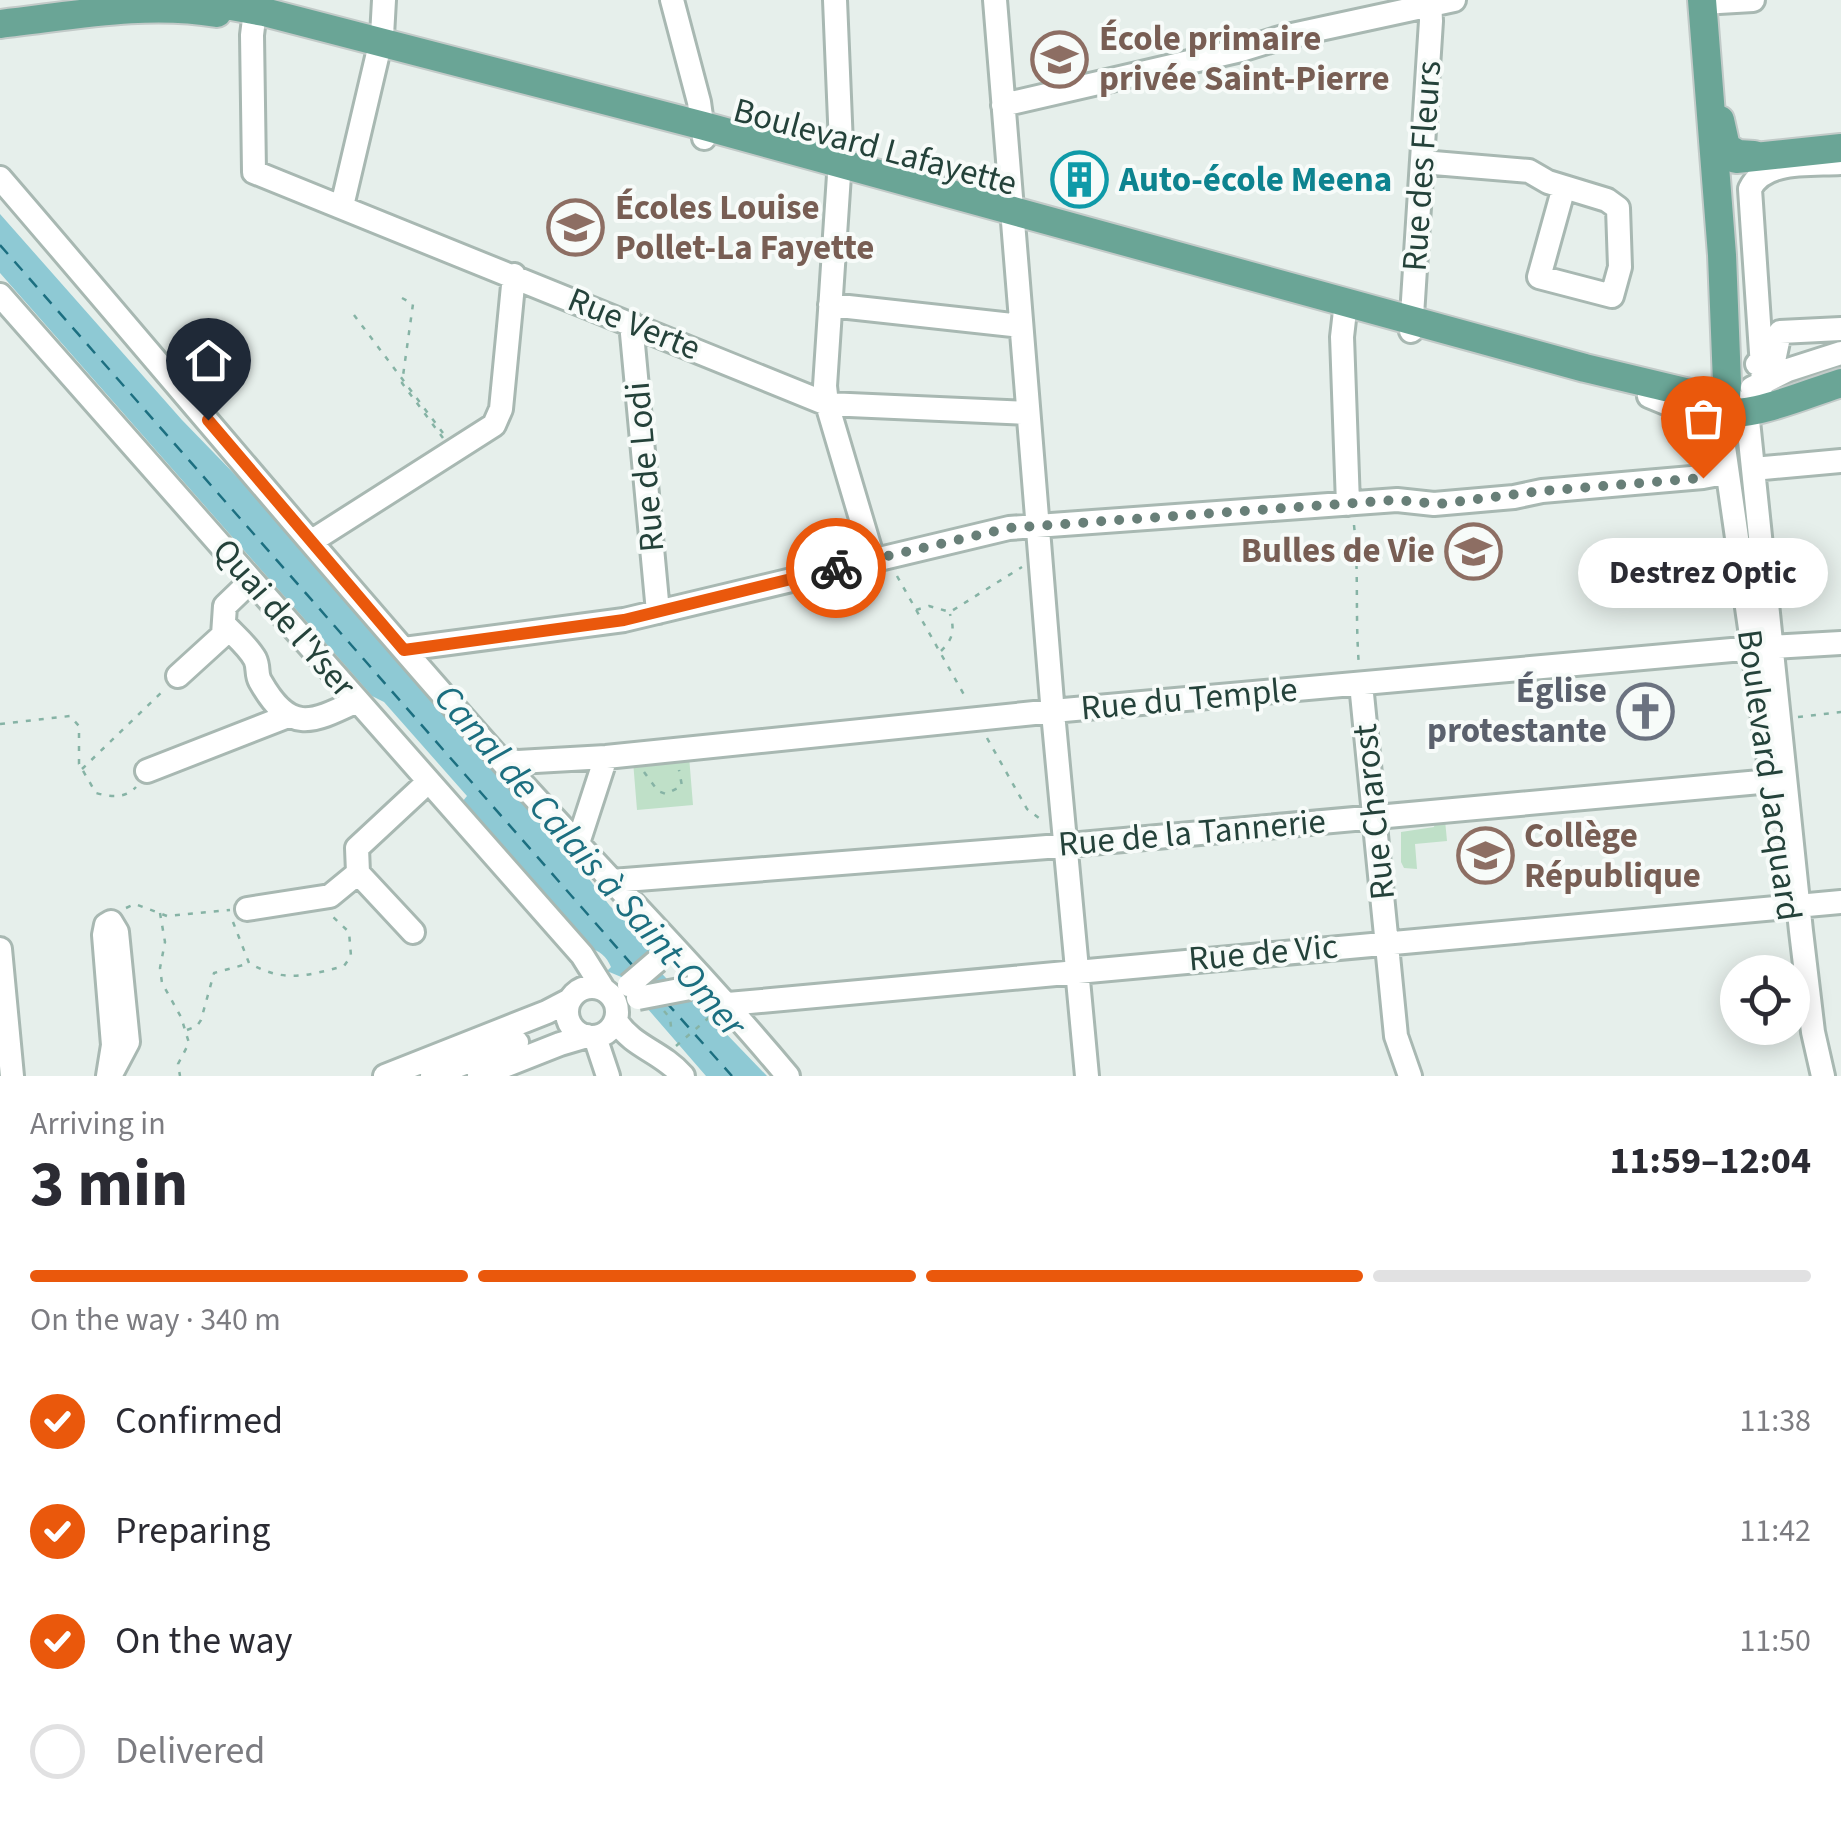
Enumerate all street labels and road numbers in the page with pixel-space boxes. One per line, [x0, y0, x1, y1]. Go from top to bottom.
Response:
street label: Rue des Fleurs [1390, 59, 1454, 273]
street label: Boulevard Lafayette [728, 85, 1022, 209]
street label: Rue Verte [560, 275, 708, 373]
street label: Rue de Lodi [613, 380, 677, 554]
street label: Quai de l'Yser [201, 528, 368, 709]
street label: Boulevard Jacquard [1724, 626, 1814, 924]
street label: Rue du Temple [1079, 665, 1299, 733]
street label: Rue Charost [1340, 721, 1408, 902]
street label: Rue de la Tannerie [1056, 796, 1328, 870]
street label: Rue de Vic [1186, 922, 1340, 984]

